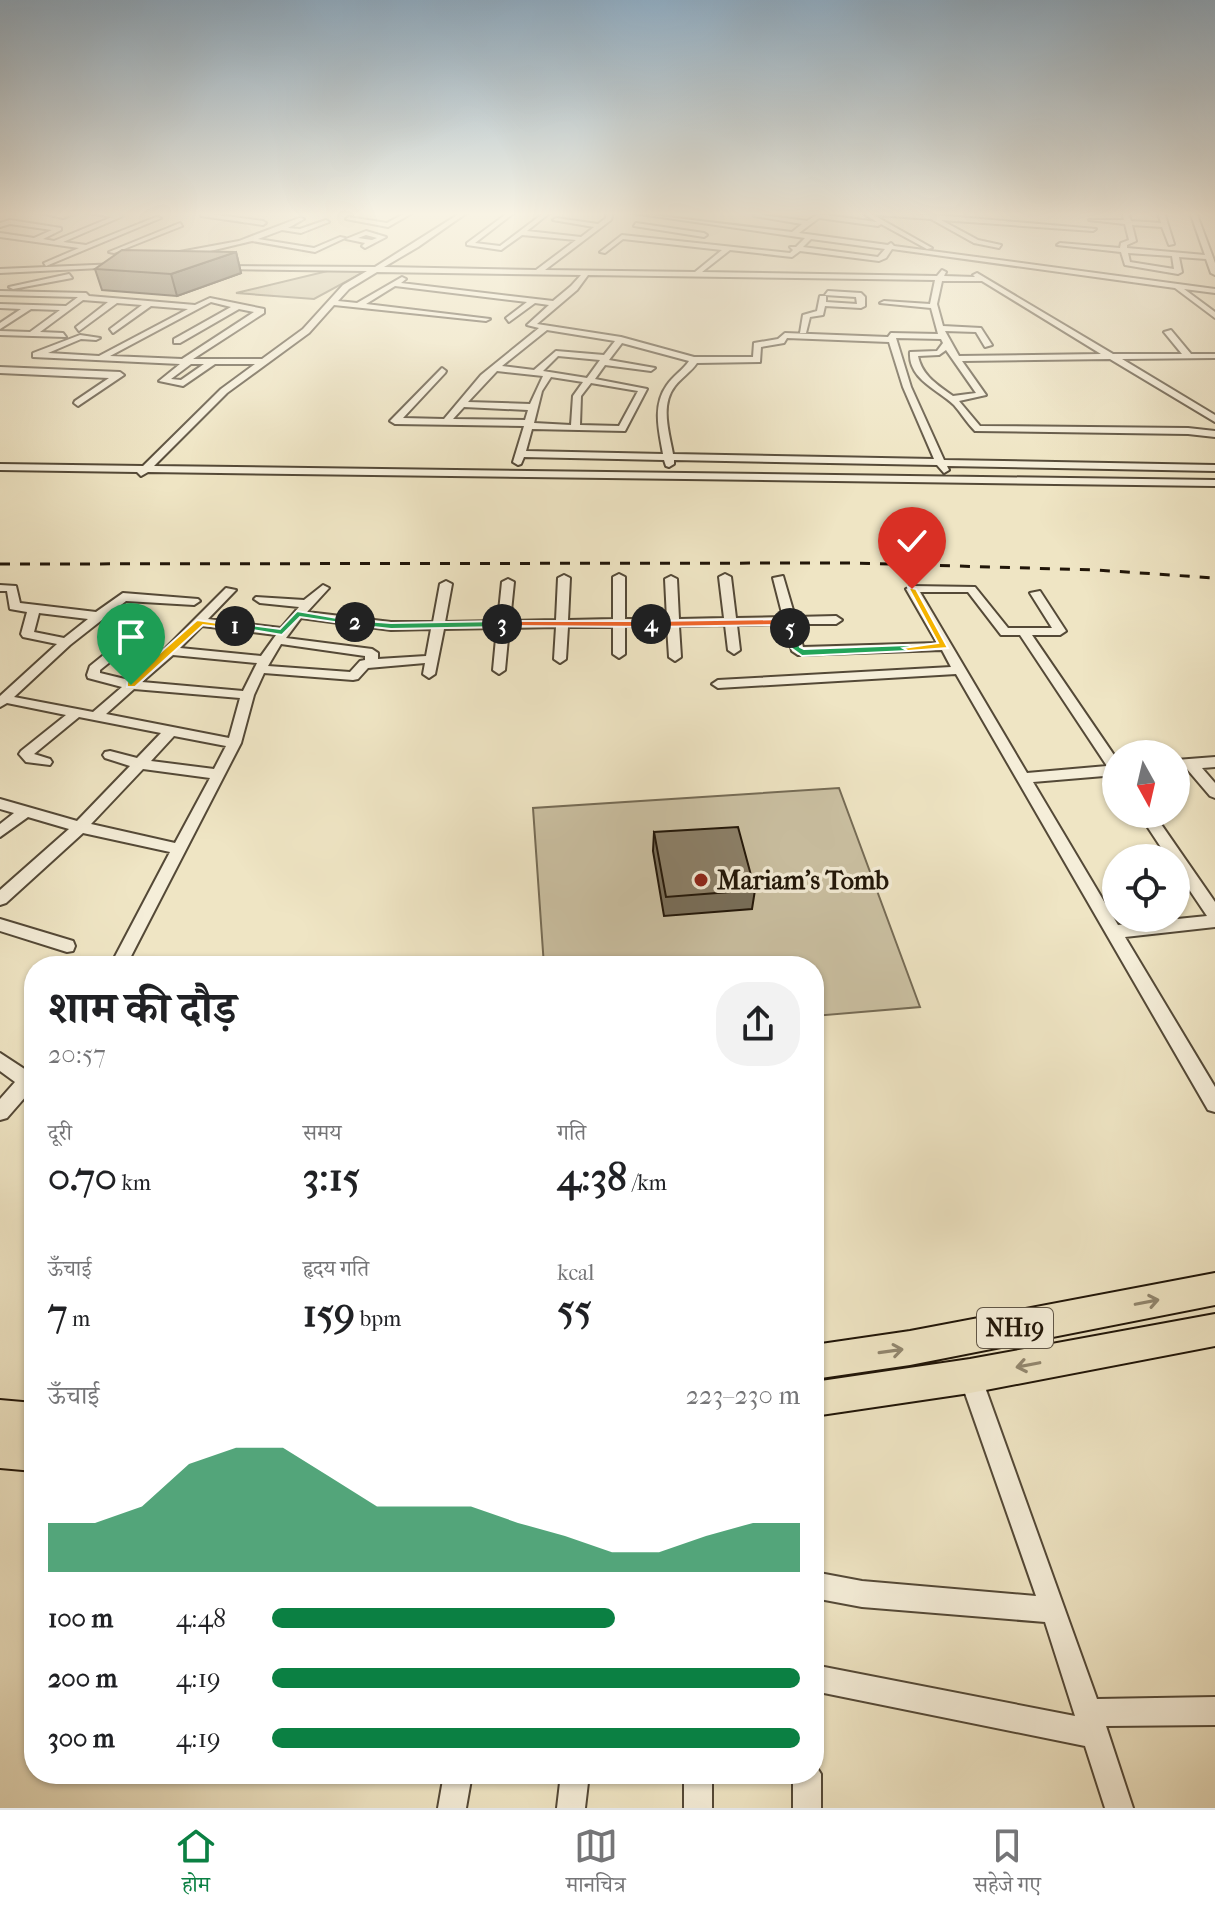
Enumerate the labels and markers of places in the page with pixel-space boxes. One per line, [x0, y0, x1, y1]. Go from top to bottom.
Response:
pin [878, 507, 946, 589]
pin: 2 [335, 602, 375, 642]
pin [97, 603, 165, 685]
pin: 3 [482, 604, 522, 644]
pin: 4 [631, 604, 671, 644]
pin: 1 [215, 606, 255, 646]
pin: 5 [770, 608, 810, 648]
place label: Mariam's Tomb [717, 865, 889, 896]
marker: Mariam's Tomb [692, 871, 710, 889]

